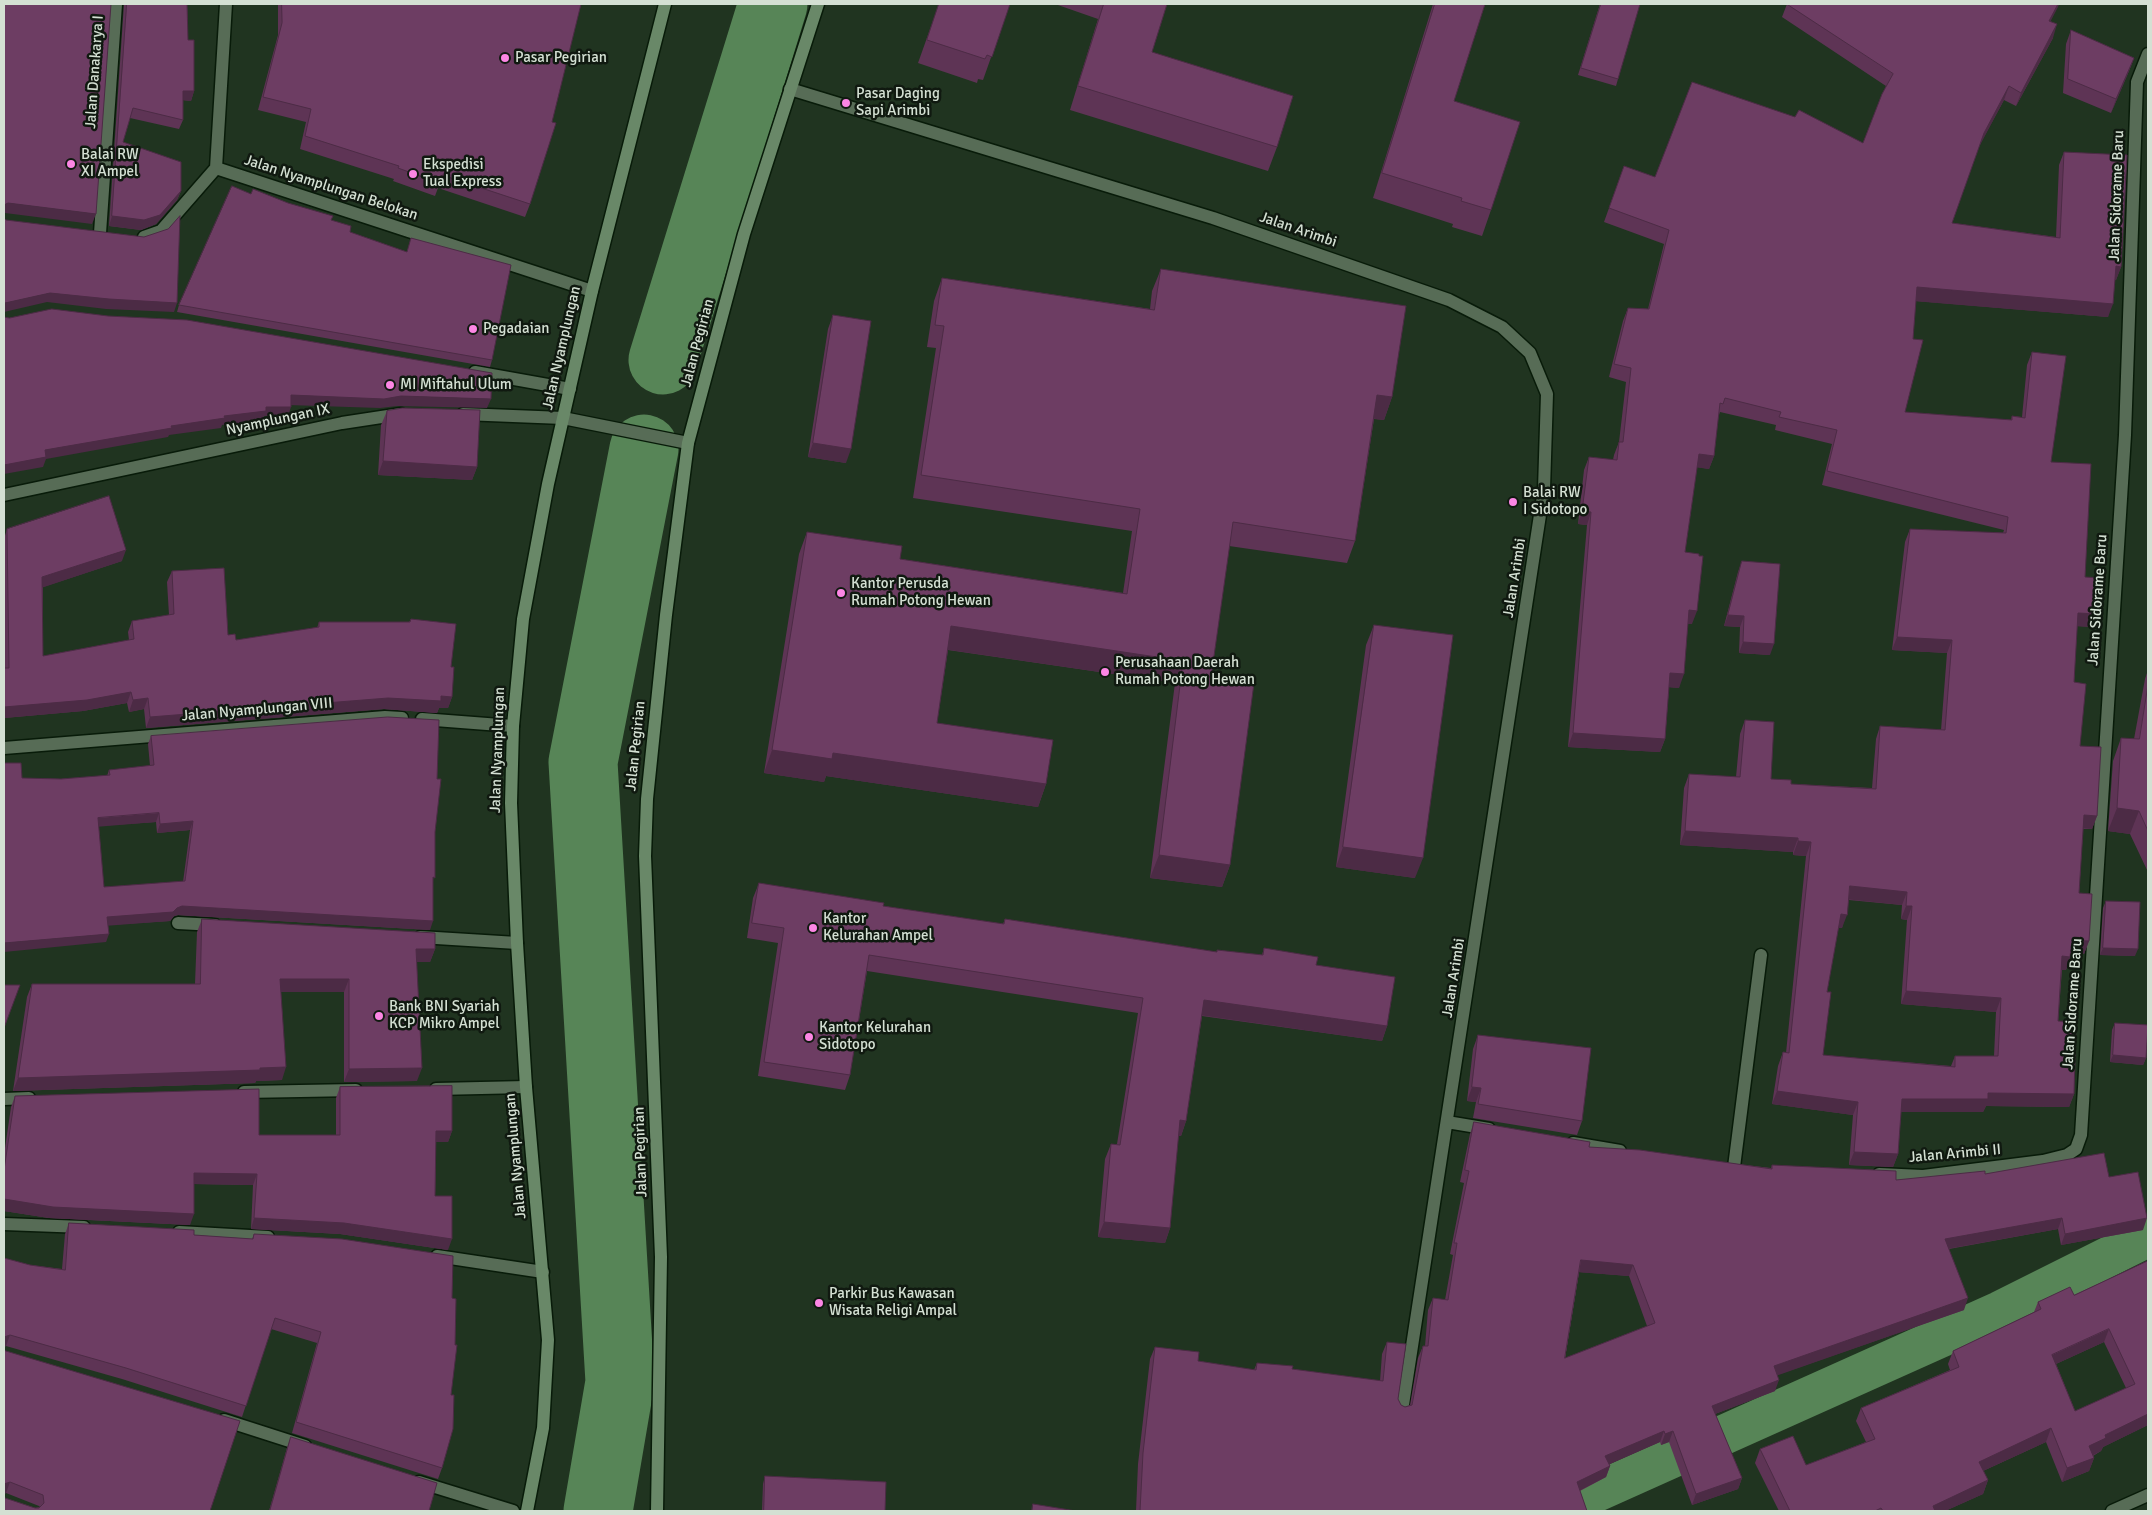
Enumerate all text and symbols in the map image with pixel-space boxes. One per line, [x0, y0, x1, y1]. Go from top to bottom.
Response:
street label: Jalan Danakarya I [82, 15, 108, 129]
place label: Pasar Pegirian [515, 49, 607, 67]
marker: Pasar Pegirian [499, 52, 511, 64]
place label: Pasar Daging Sapi Arimbi [856, 85, 940, 120]
marker: Pasar Daging Sapi Arimbi [840, 97, 852, 109]
street label: Jalan Sidorame Baru [2106, 130, 2128, 262]
place label: Balai RW XI Ampel [81, 146, 139, 181]
street label: Jalan Nyamplungan Belokan [242, 151, 420, 225]
place label: Ekspedisi Tual Express [423, 156, 502, 191]
marker: Balai RW XI Ampel [65, 158, 77, 170]
marker: Ekspedisi Tual Express [407, 168, 419, 180]
street label: Jalan Arimbi [1257, 208, 1339, 252]
street label: Jalan Nyamplungan [539, 284, 585, 412]
street label: Jalan Pegirian [678, 297, 718, 389]
place label: Pegadaian [483, 320, 550, 338]
marker: Pegadaian [467, 323, 479, 335]
place label: MI Miftahul Ulum [400, 376, 512, 394]
marker: MI Miftahul Ulum [384, 379, 396, 391]
street label: Nyamplungan IX [225, 400, 331, 440]
place label: Balai RW I Sidotopo [1523, 484, 1587, 519]
marker: Balai RW I Sidotopo [1507, 496, 1519, 508]
street label: Jalan Sidorame Baru [2084, 534, 2112, 666]
street label: Jalan Arimbi [1500, 537, 1530, 619]
place label: Kantor Perusda Rumah Potong Hewan [851, 575, 991, 610]
marker: Kantor Perusda Rumah Potong Hewan [835, 587, 847, 599]
place label: Perusahaan Daerah Rumah Potong Hewan [1115, 654, 1255, 689]
marker: Perusahaan Daerah Rumah Potong Hewan [1099, 666, 1111, 678]
street label: Jalan Nyamplungan [487, 687, 509, 813]
street label: Jalan Nyamplungan VIII [181, 694, 333, 726]
street label: Jalan Pegirian [622, 700, 650, 792]
place label: Kantor Kelurahan Ampel [823, 910, 933, 945]
marker: Kantor Kelurahan Ampel [807, 922, 819, 934]
street label: Jalan Arimbi [1439, 937, 1469, 1019]
street label: Jalan Sidorame Baru [2059, 938, 2087, 1070]
place label: Bank BNI Syariah KCP Mikro Ampel [389, 998, 500, 1033]
marker: Bank BNI Syariah KCP Mikro Ampel [373, 1010, 385, 1022]
place label: Kantor Kelurahan Sidotopo [819, 1019, 931, 1054]
marker: Kantor Kelurahan Sidotopo [803, 1031, 815, 1043]
street label: Jalan Nyamplungan [502, 1092, 530, 1220]
street label: Jalan Pegirian [630, 1106, 652, 1198]
street label: Jalan Arimbi II [1908, 1141, 2002, 1167]
place label: Parkir Bus Kawasan Wisata Religi Ampal [829, 1285, 957, 1320]
marker: Parkir Bus Kawasan Wisata Religi Ampal [813, 1297, 825, 1309]

